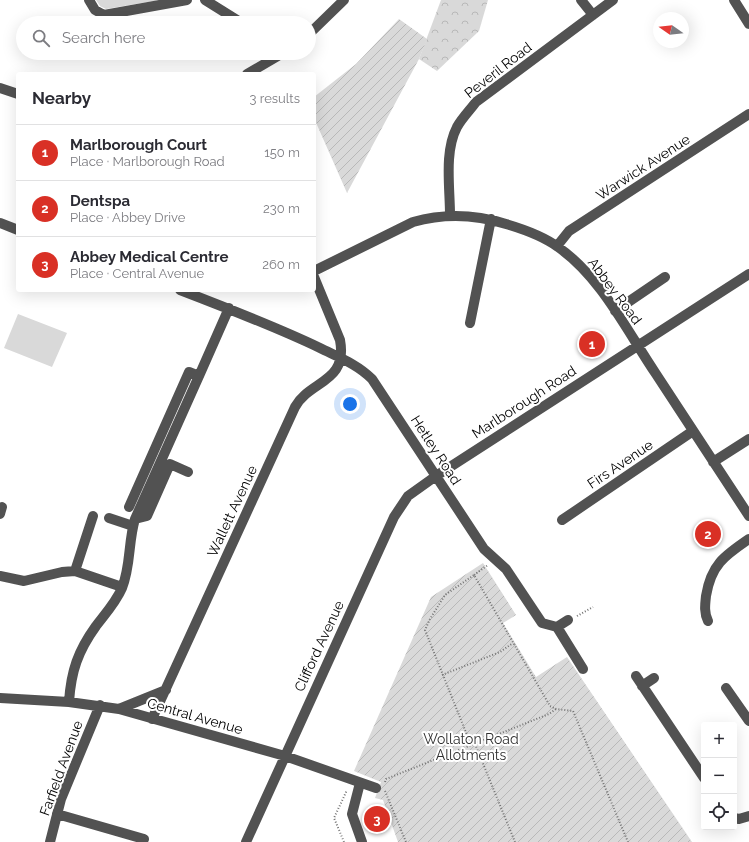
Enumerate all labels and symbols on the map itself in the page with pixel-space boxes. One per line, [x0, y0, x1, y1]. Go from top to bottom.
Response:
north arrow [653, 12, 689, 48]
street label: Peveril Road [461, 39, 535, 101]
street label: Warwick Avenue [593, 131, 693, 203]
street label: Abbey Road [585, 255, 645, 327]
pin: 1 [579, 329, 605, 359]
street label: Marlborough Road [469, 362, 579, 442]
your location [340, 394, 360, 414]
street label: Hetley Road [408, 412, 464, 488]
street label: Firs Avenue [584, 436, 656, 492]
street label: Wallett Avenue [204, 463, 260, 559]
pin: 2 [695, 519, 721, 549]
street label: Clifford Avenue [291, 598, 347, 694]
street label: Central Avenue [145, 695, 245, 737]
street label: Farfield Avenue [36, 718, 86, 818]
park label: Wollaton Road Allotments [423, 731, 519, 763]
pin: 3 [364, 804, 390, 834]

